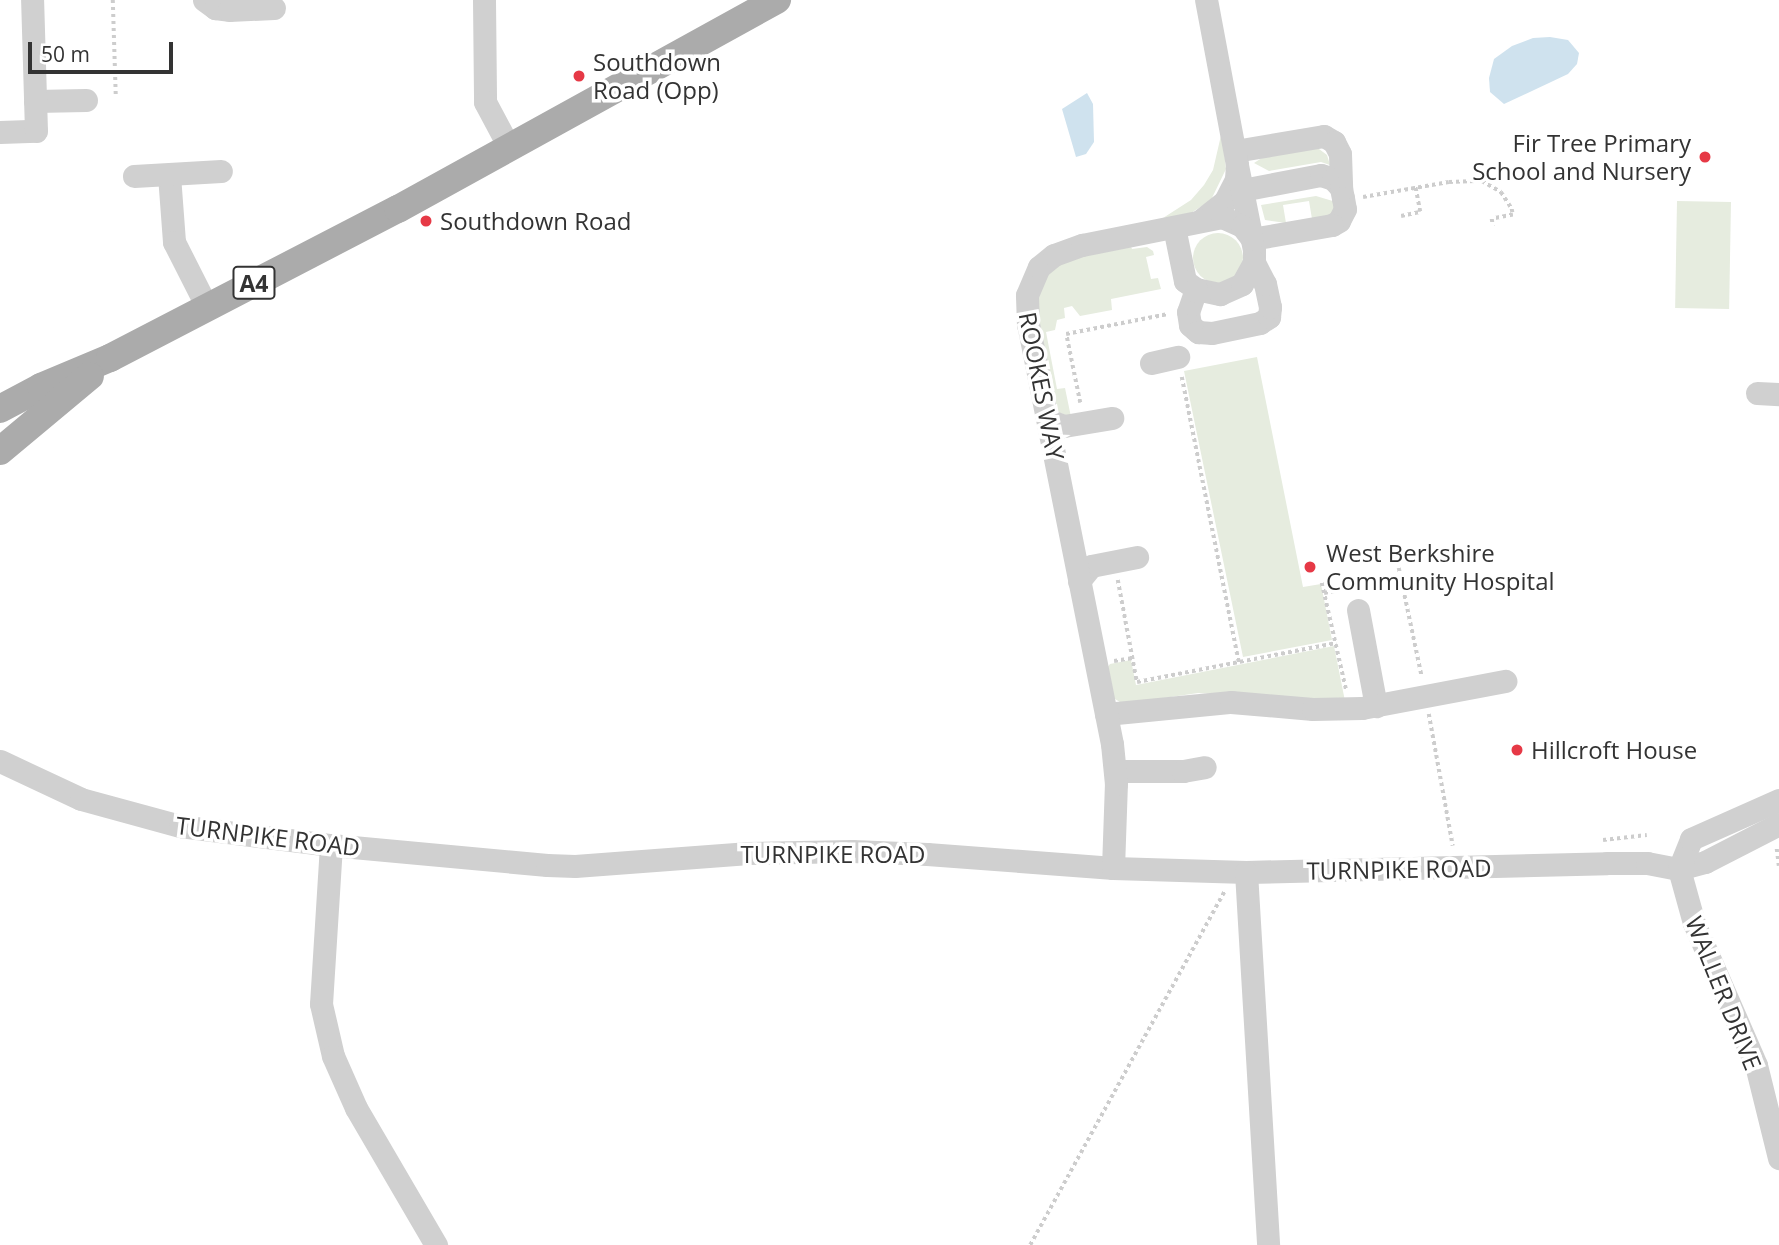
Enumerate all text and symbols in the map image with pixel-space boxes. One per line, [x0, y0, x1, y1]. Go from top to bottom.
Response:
scale bar [32, 28, 177, 72]
text: 50 m [41, 40, 90, 68]
place label: Southdown Road (Opp) [593, 48, 721, 104]
marker: Southdown Road (Opp) [571, 68, 587, 84]
place label: Fir Tree Primary School and Nursery [1472, 129, 1691, 185]
marker: Fir Tree Primary School and Nursery [1697, 149, 1713, 165]
place label: Southdown Road [440, 207, 632, 235]
marker: Southdown Road [418, 213, 434, 229]
road number: A4 [231, 264, 277, 302]
street label: ROOKES WAY [1014, 309, 1070, 463]
place label: West Berkshire Community Hospital [1326, 539, 1555, 595]
marker: West Berkshire Community Hospital [1300, 557, 1320, 577]
place label: Hillcroft House [1531, 736, 1697, 764]
marker: Hillcroft House [1509, 742, 1525, 758]
street label: TURNPIKE ROAD [174, 810, 362, 862]
street label: TURNPIKE ROAD [740, 840, 926, 868]
street label: TURNPIKE ROAD [1306, 853, 1492, 885]
street label: WALLER DRIVE [1680, 912, 1768, 1074]

